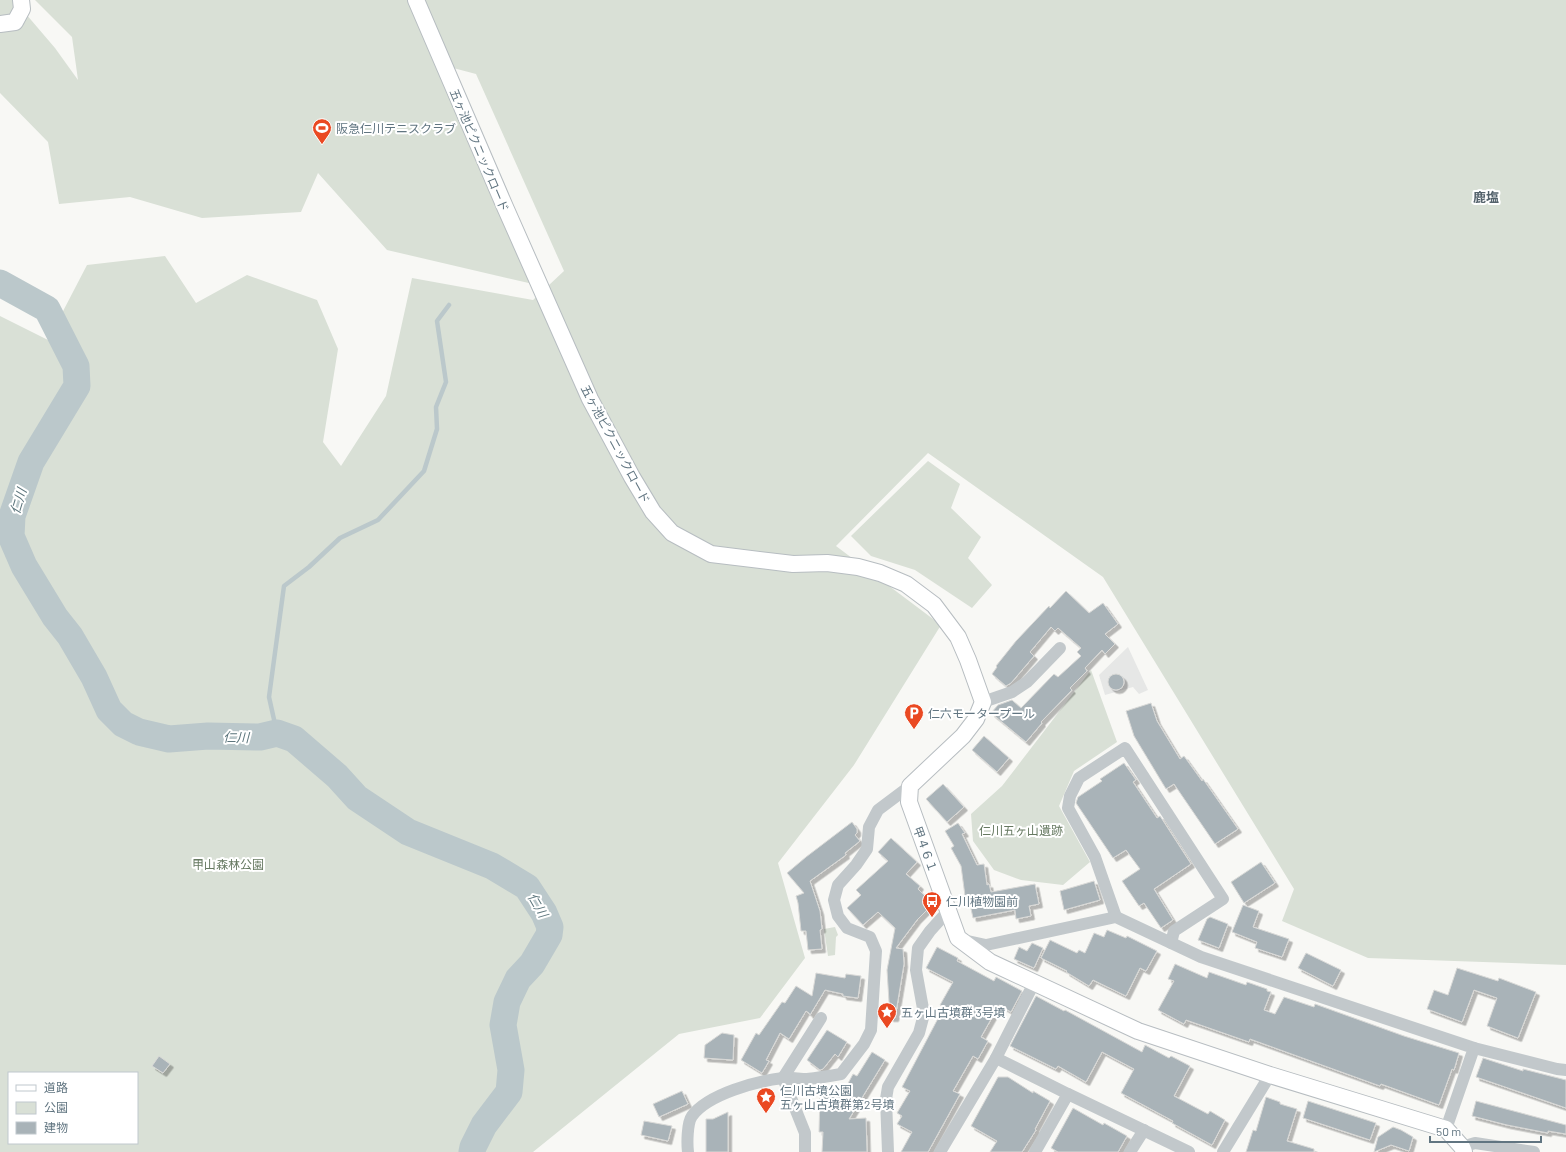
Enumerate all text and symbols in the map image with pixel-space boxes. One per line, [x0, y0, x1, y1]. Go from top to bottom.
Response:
street label: 五ヶ池ピクニックロード [448, 87, 512, 213]
sports icon: 阪急仁川テニスクラブ [311, 117, 333, 145]
place label: 阪急仁川テニスクラブ [336, 121, 456, 135]
district label: 鹿塩 [1473, 189, 1499, 205]
street label: 五ヶ池ピクニックロード [579, 382, 653, 506]
water label: 仁川 [7, 484, 30, 516]
parking icon: 仁六モータープール [903, 702, 925, 730]
place label: 仁六モータープール [928, 706, 1035, 720]
water label: 仁川 [223, 729, 251, 745]
park label: 仁川五ヶ山遺跡 [979, 823, 1063, 837]
street label: 甲４６１ [911, 824, 941, 874]
park label: 甲山森林公園 [192, 857, 264, 871]
water label: 仁川 [525, 890, 552, 922]
bus stop icon: 仁川植物園前 [921, 890, 943, 918]
place label: 仁川植物園前 [946, 894, 1018, 908]
place icon: 五ヶ山古墳群 3号墳 [876, 1001, 898, 1029]
place label: 五ヶ山古墳群 3号墳 [901, 1005, 1006, 1019]
legend [8, 1072, 138, 1144]
text: 道路 [44, 1080, 68, 1094]
place label: 仁川古墳公園 五ヶ山古墳群第2号墳 [780, 1083, 894, 1111]
place icon: 仁川古墳公園 五ヶ山古墳群第2号墳 [755, 1086, 777, 1114]
text: 公園 [44, 1100, 68, 1114]
scale bar [1430, 1118, 1541, 1144]
text: 建物 [44, 1120, 68, 1134]
text: 50 m [1436, 1124, 1461, 1138]

